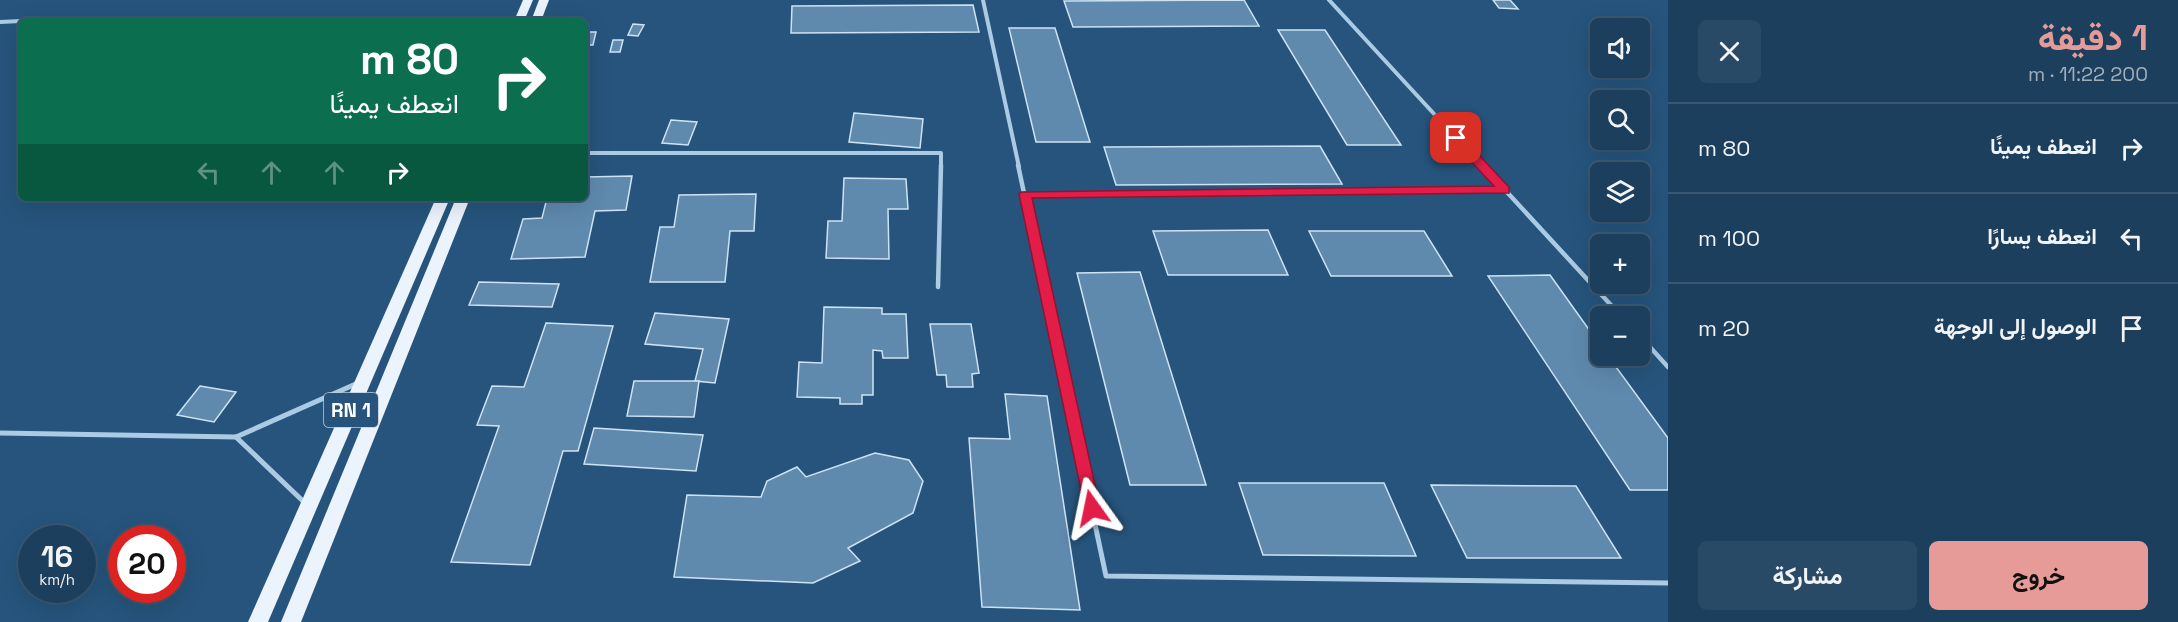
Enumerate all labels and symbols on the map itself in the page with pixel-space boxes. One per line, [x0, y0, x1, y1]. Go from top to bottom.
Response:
pin [1430, 112, 1481, 163]
road number: RN 1 [324, 393, 378, 427]
position arrow [1060, 476, 1124, 540]
speed limit sign: 20 [108, 525, 186, 603]

